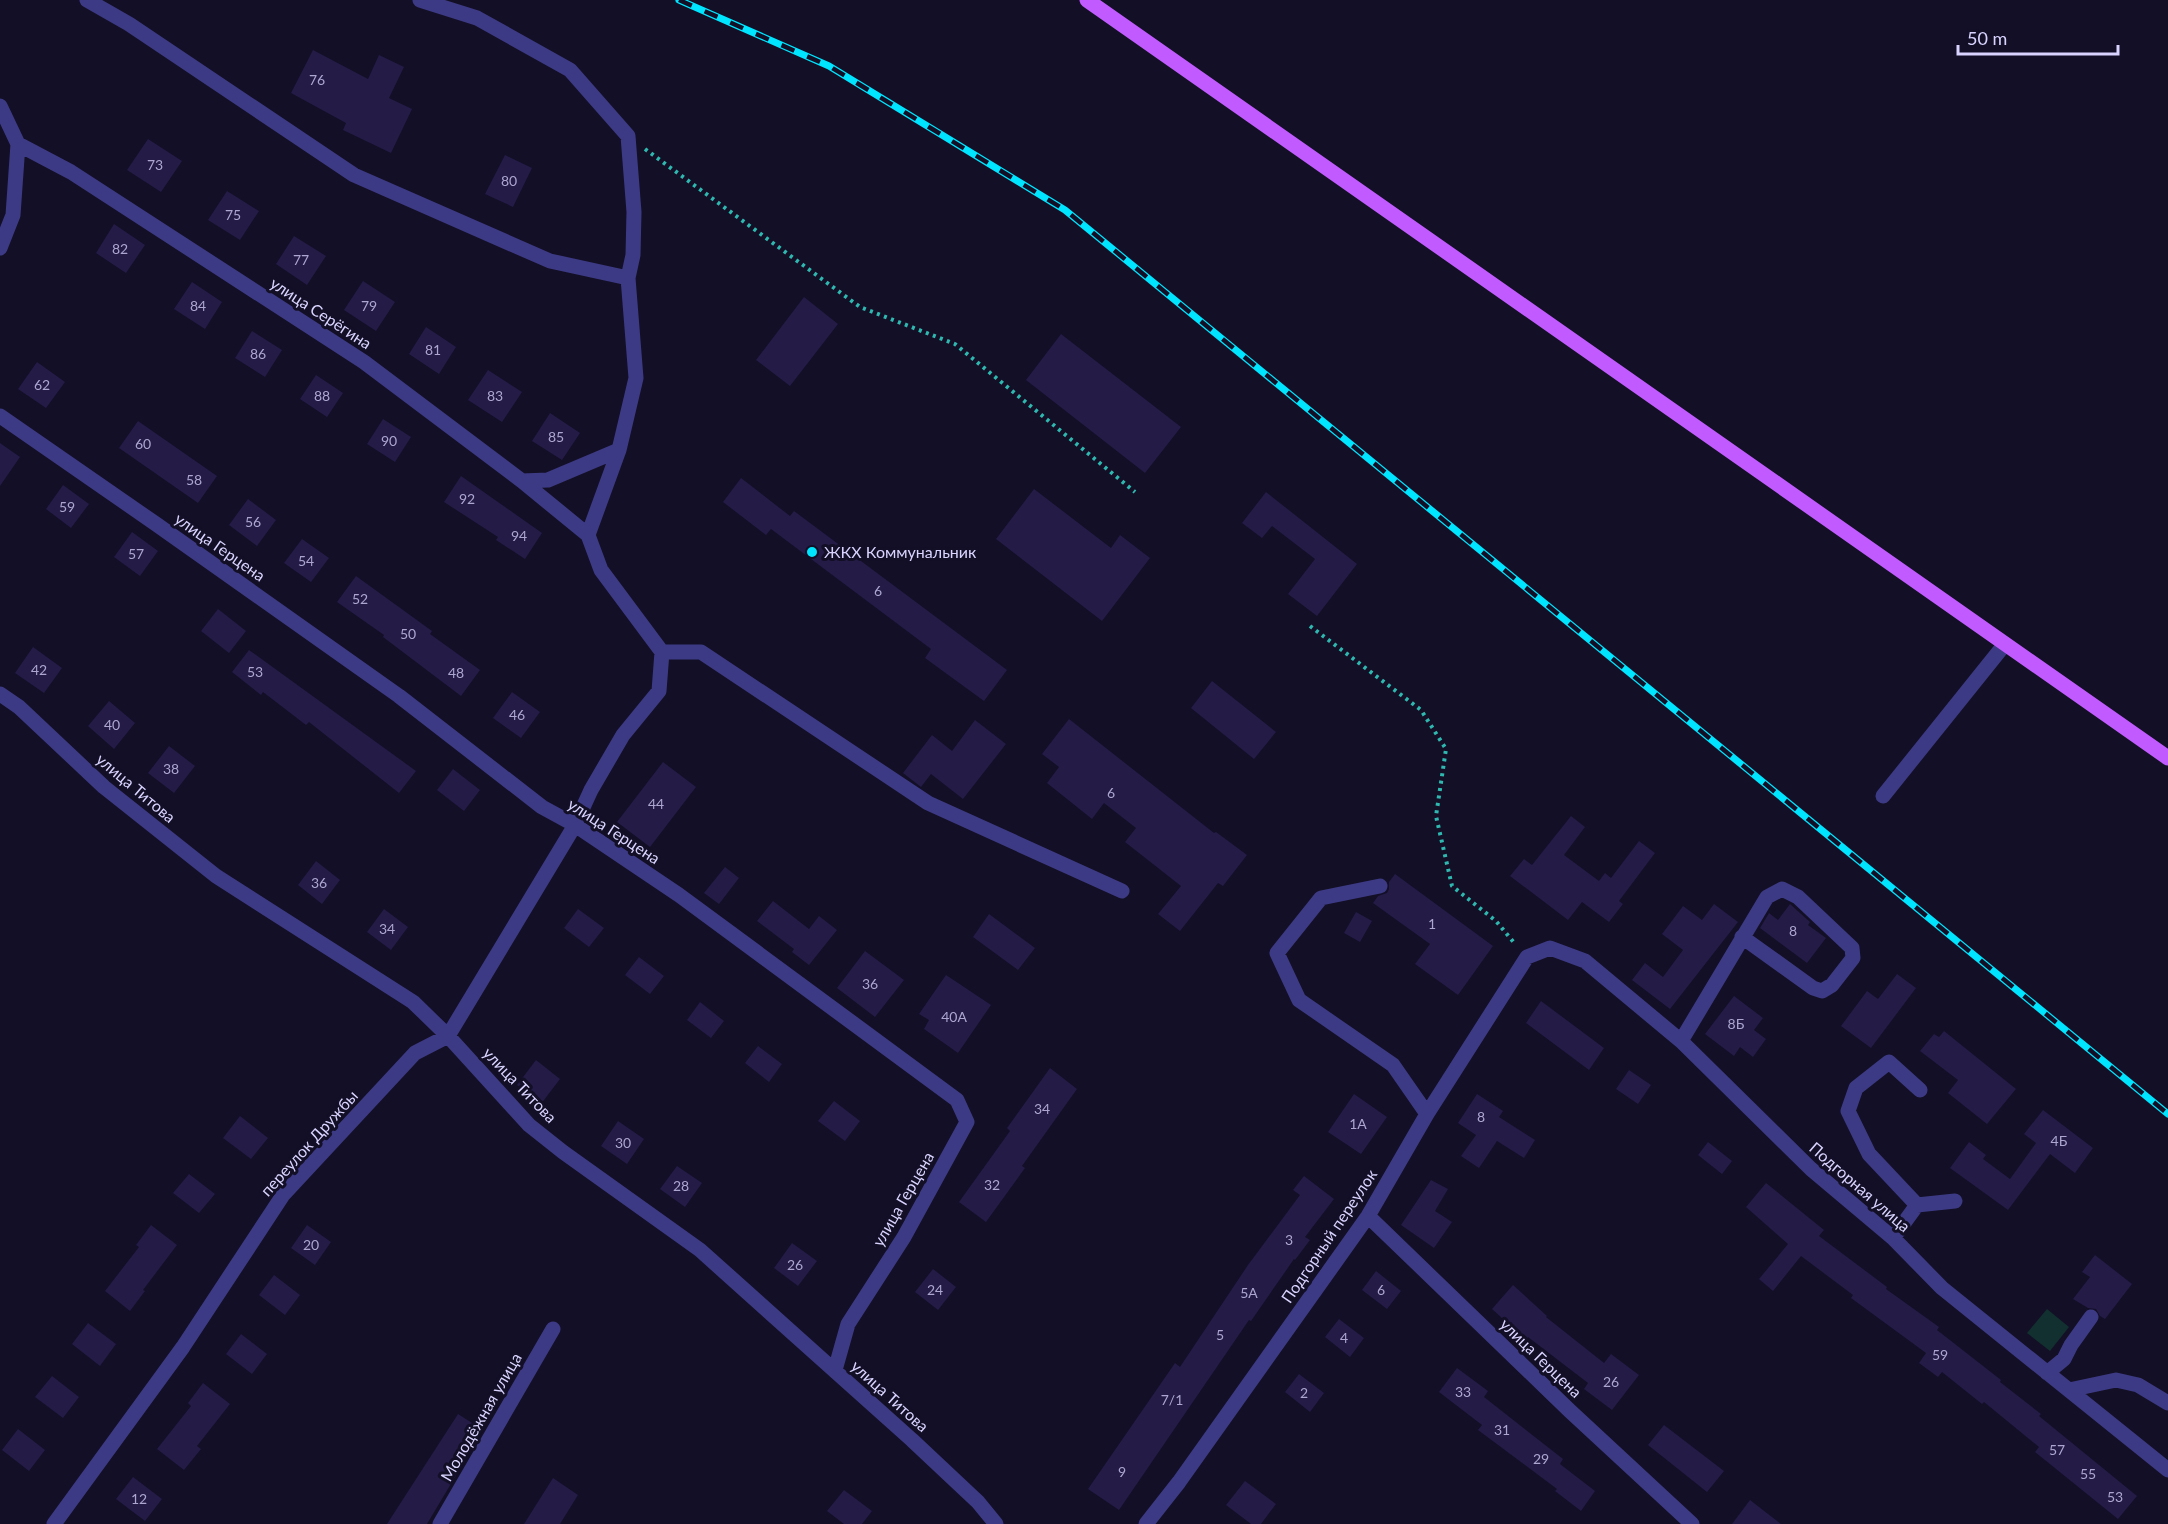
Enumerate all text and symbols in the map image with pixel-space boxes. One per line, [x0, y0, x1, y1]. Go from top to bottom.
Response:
scale bar [1958, 18, 2118, 56]
text: 50 m [1967, 27, 2007, 49]
house number: 76 [309, 71, 325, 88]
house number: 73 [147, 156, 163, 173]
house number: 80 [501, 172, 517, 189]
house number: 75 [225, 206, 241, 223]
house number: 82 [112, 240, 128, 257]
house number: 77 [293, 251, 309, 268]
street label: улица Серёгина [267, 273, 375, 352]
house number: 84 [190, 297, 206, 314]
house number: 79 [361, 297, 377, 314]
house number: 81 [425, 341, 441, 358]
house number: 86 [250, 345, 266, 362]
house number: 62 [34, 376, 50, 393]
house number: 88 [314, 387, 330, 404]
house number: 83 [487, 387, 503, 404]
house number: 85 [548, 428, 564, 445]
house number: 90 [381, 432, 397, 449]
house number: 60 [135, 435, 151, 452]
house number: 58 [186, 471, 202, 488]
house number: 92 [459, 490, 475, 507]
house number: 59 [59, 498, 75, 515]
street label: улица Герцена [171, 508, 269, 585]
house number: 56 [245, 513, 261, 530]
house number: 94 [511, 527, 527, 544]
place label: ЖКХ Коммунальник [824, 542, 977, 561]
house number: 57 [128, 545, 144, 562]
marker: ЖКХ Коммунальник [805, 545, 819, 559]
house number: 54 [298, 552, 314, 569]
house number: 6 [874, 582, 882, 599]
house number: 52 [352, 590, 368, 607]
house number: 50 [400, 625, 416, 642]
house number: 42 [31, 661, 47, 678]
house number: 53 [247, 663, 263, 680]
house number: 48 [448, 664, 464, 681]
house number: 46 [509, 706, 525, 723]
house number: 40 [104, 716, 120, 733]
street label: улица Титова [93, 749, 180, 826]
house number: 38 [163, 760, 179, 777]
house number: 6 [1107, 784, 1115, 801]
street label: улица Герцена [565, 794, 664, 867]
house number: 44 [648, 795, 664, 812]
house number: 36 [311, 874, 327, 891]
house number: 1 [1428, 915, 1436, 932]
house number: 34 [379, 920, 395, 937]
house number: 8 [1789, 922, 1797, 939]
house number: 36 [862, 975, 878, 992]
house number: 40А [941, 1008, 967, 1025]
house number: 8Б [1728, 1015, 1745, 1032]
street label: улица Титова [480, 1043, 561, 1126]
street label: переулок Дружбы [256, 1086, 361, 1199]
house number: 34 [1034, 1100, 1050, 1117]
house number: 8 [1477, 1108, 1485, 1125]
house number: 1А [1349, 1115, 1367, 1132]
house number: 4Б [2051, 1132, 2068, 1149]
house number: 30 [615, 1134, 631, 1151]
street label: Подгорная улица [1806, 1138, 1915, 1235]
street label: улица Герцена [868, 1148, 937, 1249]
street label: Подгорный переулок [1277, 1165, 1381, 1306]
house number: 32 [984, 1176, 1000, 1193]
house number: 28 [673, 1177, 689, 1194]
house number: 3 [1285, 1231, 1293, 1248]
house number: 20 [303, 1236, 319, 1253]
house number: 26 [787, 1256, 803, 1273]
house number: 24 [927, 1281, 943, 1298]
house number: 6 [1377, 1281, 1385, 1298]
house number: 5А [1240, 1284, 1258, 1301]
street label: улица Герцена [1497, 1314, 1586, 1401]
house number: 5 [1216, 1326, 1224, 1343]
house number: 4 [1340, 1329, 1348, 1346]
house number: 59 [1932, 1346, 1948, 1363]
street label: Молодёжная улица [436, 1349, 525, 1484]
street label: улица Титова [848, 1356, 933, 1435]
house number: 26 [1603, 1373, 1619, 1390]
house number: 33 [1455, 1383, 1471, 1400]
house number: 2 [1300, 1384, 1308, 1401]
house number: 7/1 [1161, 1391, 1183, 1408]
house number: 31 [1494, 1421, 1510, 1438]
house number: 57 [2049, 1441, 2065, 1458]
house number: 29 [1533, 1450, 1549, 1467]
house number: 9 [1118, 1463, 1126, 1480]
house number: 55 [2080, 1465, 2096, 1482]
house number: 53 [2107, 1488, 2123, 1505]
house number: 12 [131, 1490, 147, 1507]

